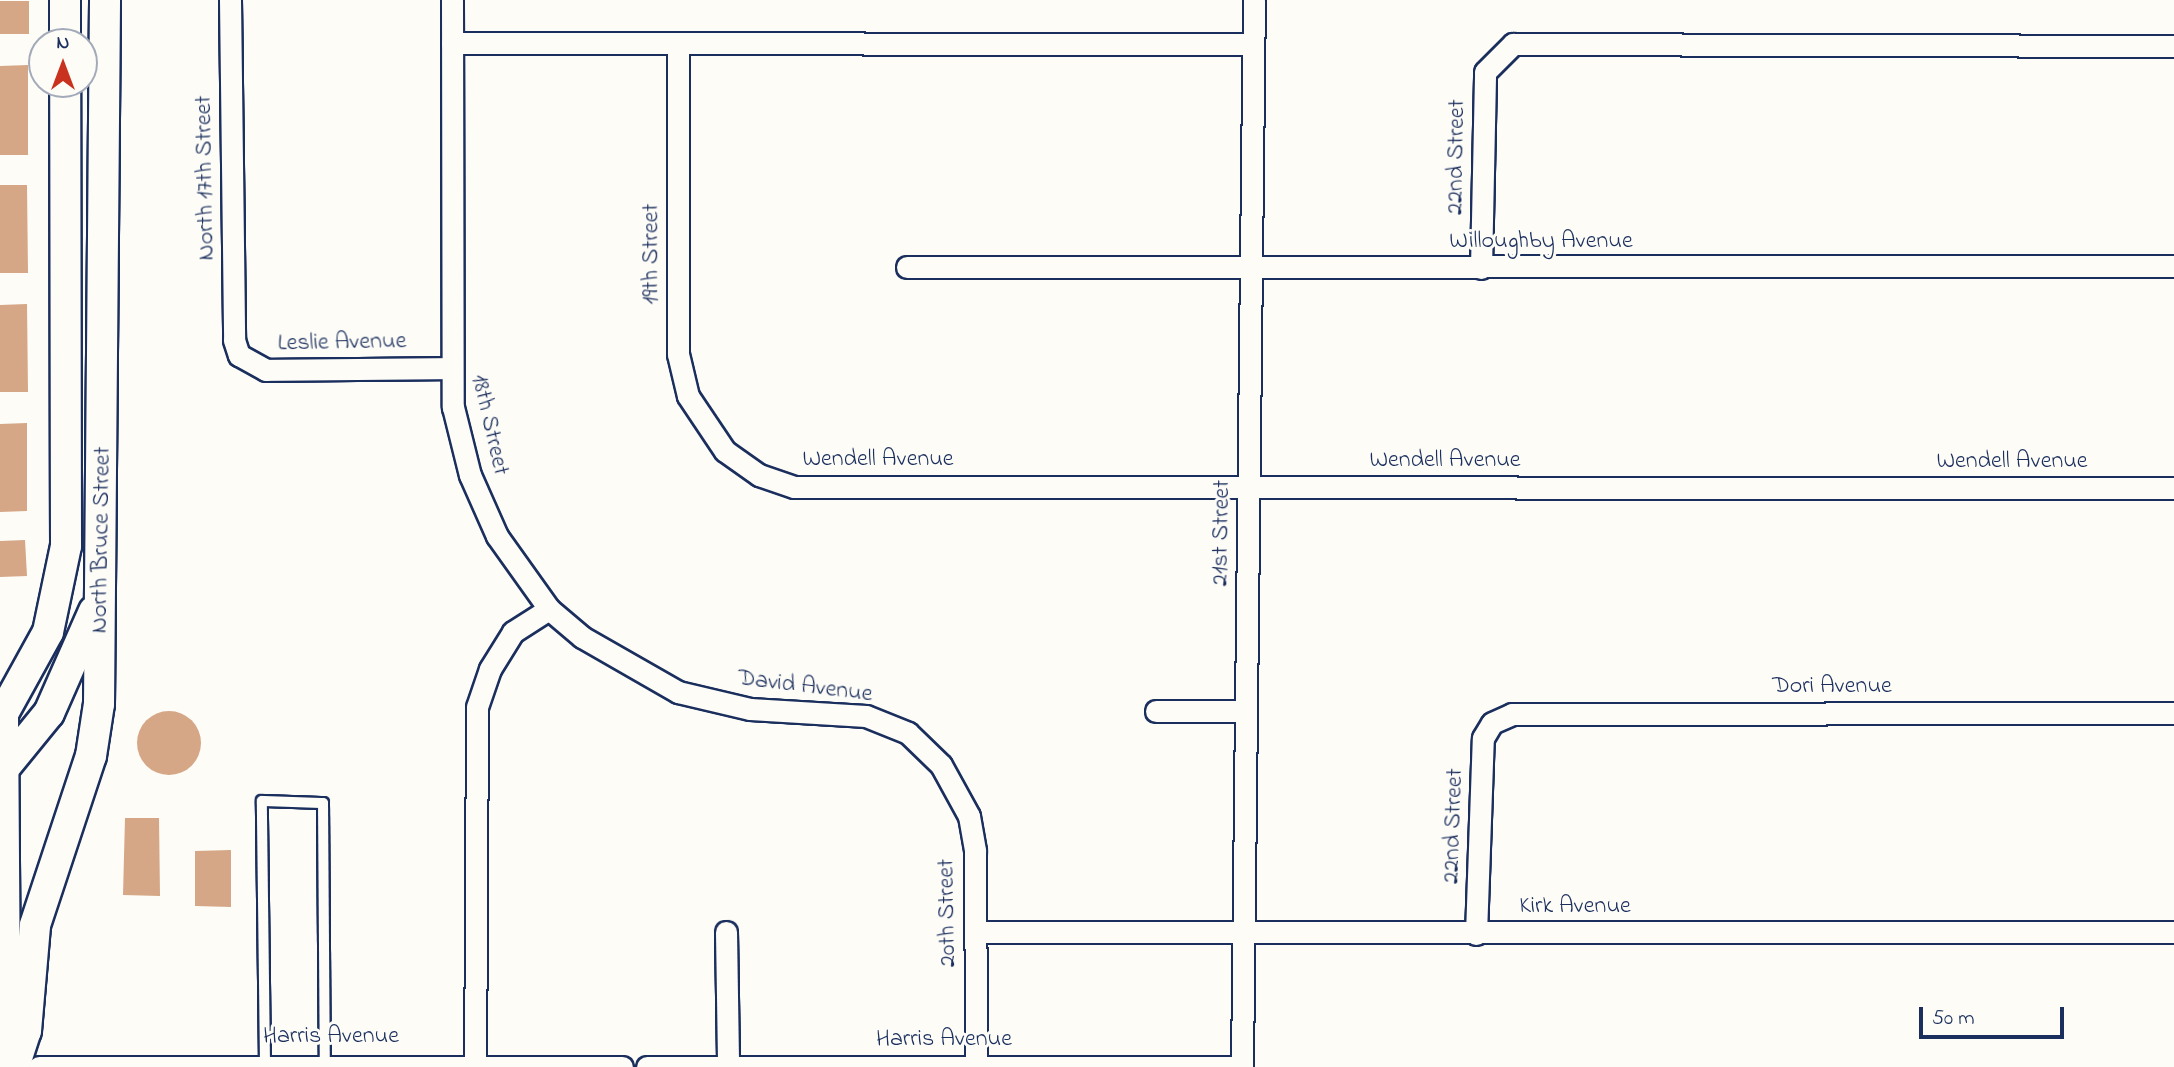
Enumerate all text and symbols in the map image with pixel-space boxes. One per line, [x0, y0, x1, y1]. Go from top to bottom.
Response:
north arrow [28, 28, 98, 98]
text: N [57, 30, 69, 57]
street label: North 17th Street [190, 95, 222, 261]
street label: 22nd Street [1442, 99, 1472, 215]
street label: 19th Street [638, 204, 666, 304]
street label: Willoughby Avenue [1449, 228, 1633, 256]
street label: Leslie Avenue [277, 327, 407, 359]
street label: 18th Street [463, 372, 515, 478]
street label: North Bruce Street [86, 446, 118, 634]
street label: Wendell Avenue [802, 446, 954, 474]
street label: Wendell Avenue [1369, 447, 1521, 475]
street label: Wendell Avenue [1936, 448, 2088, 476]
street label: 21st Street [1207, 480, 1237, 586]
street label: David Avenue [736, 664, 874, 710]
street label: Dori Avenue [1772, 673, 1892, 701]
street label: 22nd Street [1438, 768, 1470, 884]
street label: 20th Street [933, 859, 963, 967]
street label: Kirk Avenue [1519, 893, 1631, 921]
scale bar [1922, 993, 2067, 1038]
text: 50 m [1932, 1004, 1975, 1034]
street label: Harris Avenue [263, 1023, 399, 1051]
street label: Harris Avenue [876, 1026, 1012, 1054]

